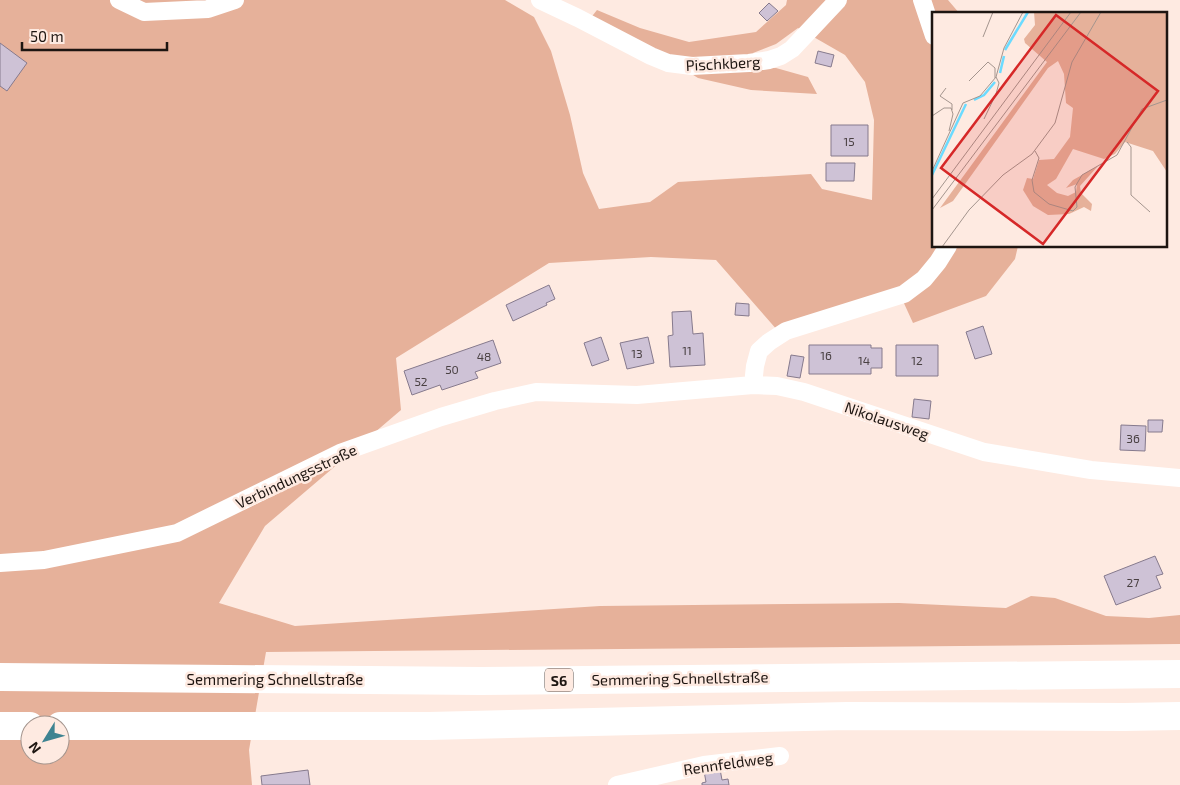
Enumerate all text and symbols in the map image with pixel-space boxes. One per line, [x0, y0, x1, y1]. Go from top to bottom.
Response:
inset map [932, 12, 1168, 248]
scale bar [22, 20, 168, 52]
text: 50 m [30, 27, 64, 45]
street label: Pischkberg [685, 52, 761, 74]
house number: 15 [843, 134, 855, 148]
house number: 11 [682, 343, 692, 357]
house number: 13 [631, 346, 643, 360]
house number: 16 [820, 348, 832, 362]
house number: 48 [477, 349, 491, 363]
house number: 14 [858, 353, 870, 367]
house number: 12 [911, 353, 923, 367]
house number: 50 [445, 362, 459, 376]
house number: 52 [414, 374, 428, 388]
street label: Nikolausweg [843, 397, 932, 443]
house number: 36 [1126, 431, 1140, 445]
street label: Verbindungsstraße [233, 440, 359, 512]
house number: 27 [1127, 575, 1139, 589]
street label: Semmering Schnellstraße [591, 667, 769, 689]
road number: S6 [545, 668, 573, 692]
street label: Semmering Schnellstraße [187, 670, 363, 688]
north arrow [20, 715, 70, 765]
text: N [24, 739, 44, 757]
street label: Rennfeldweg [682, 748, 774, 778]

